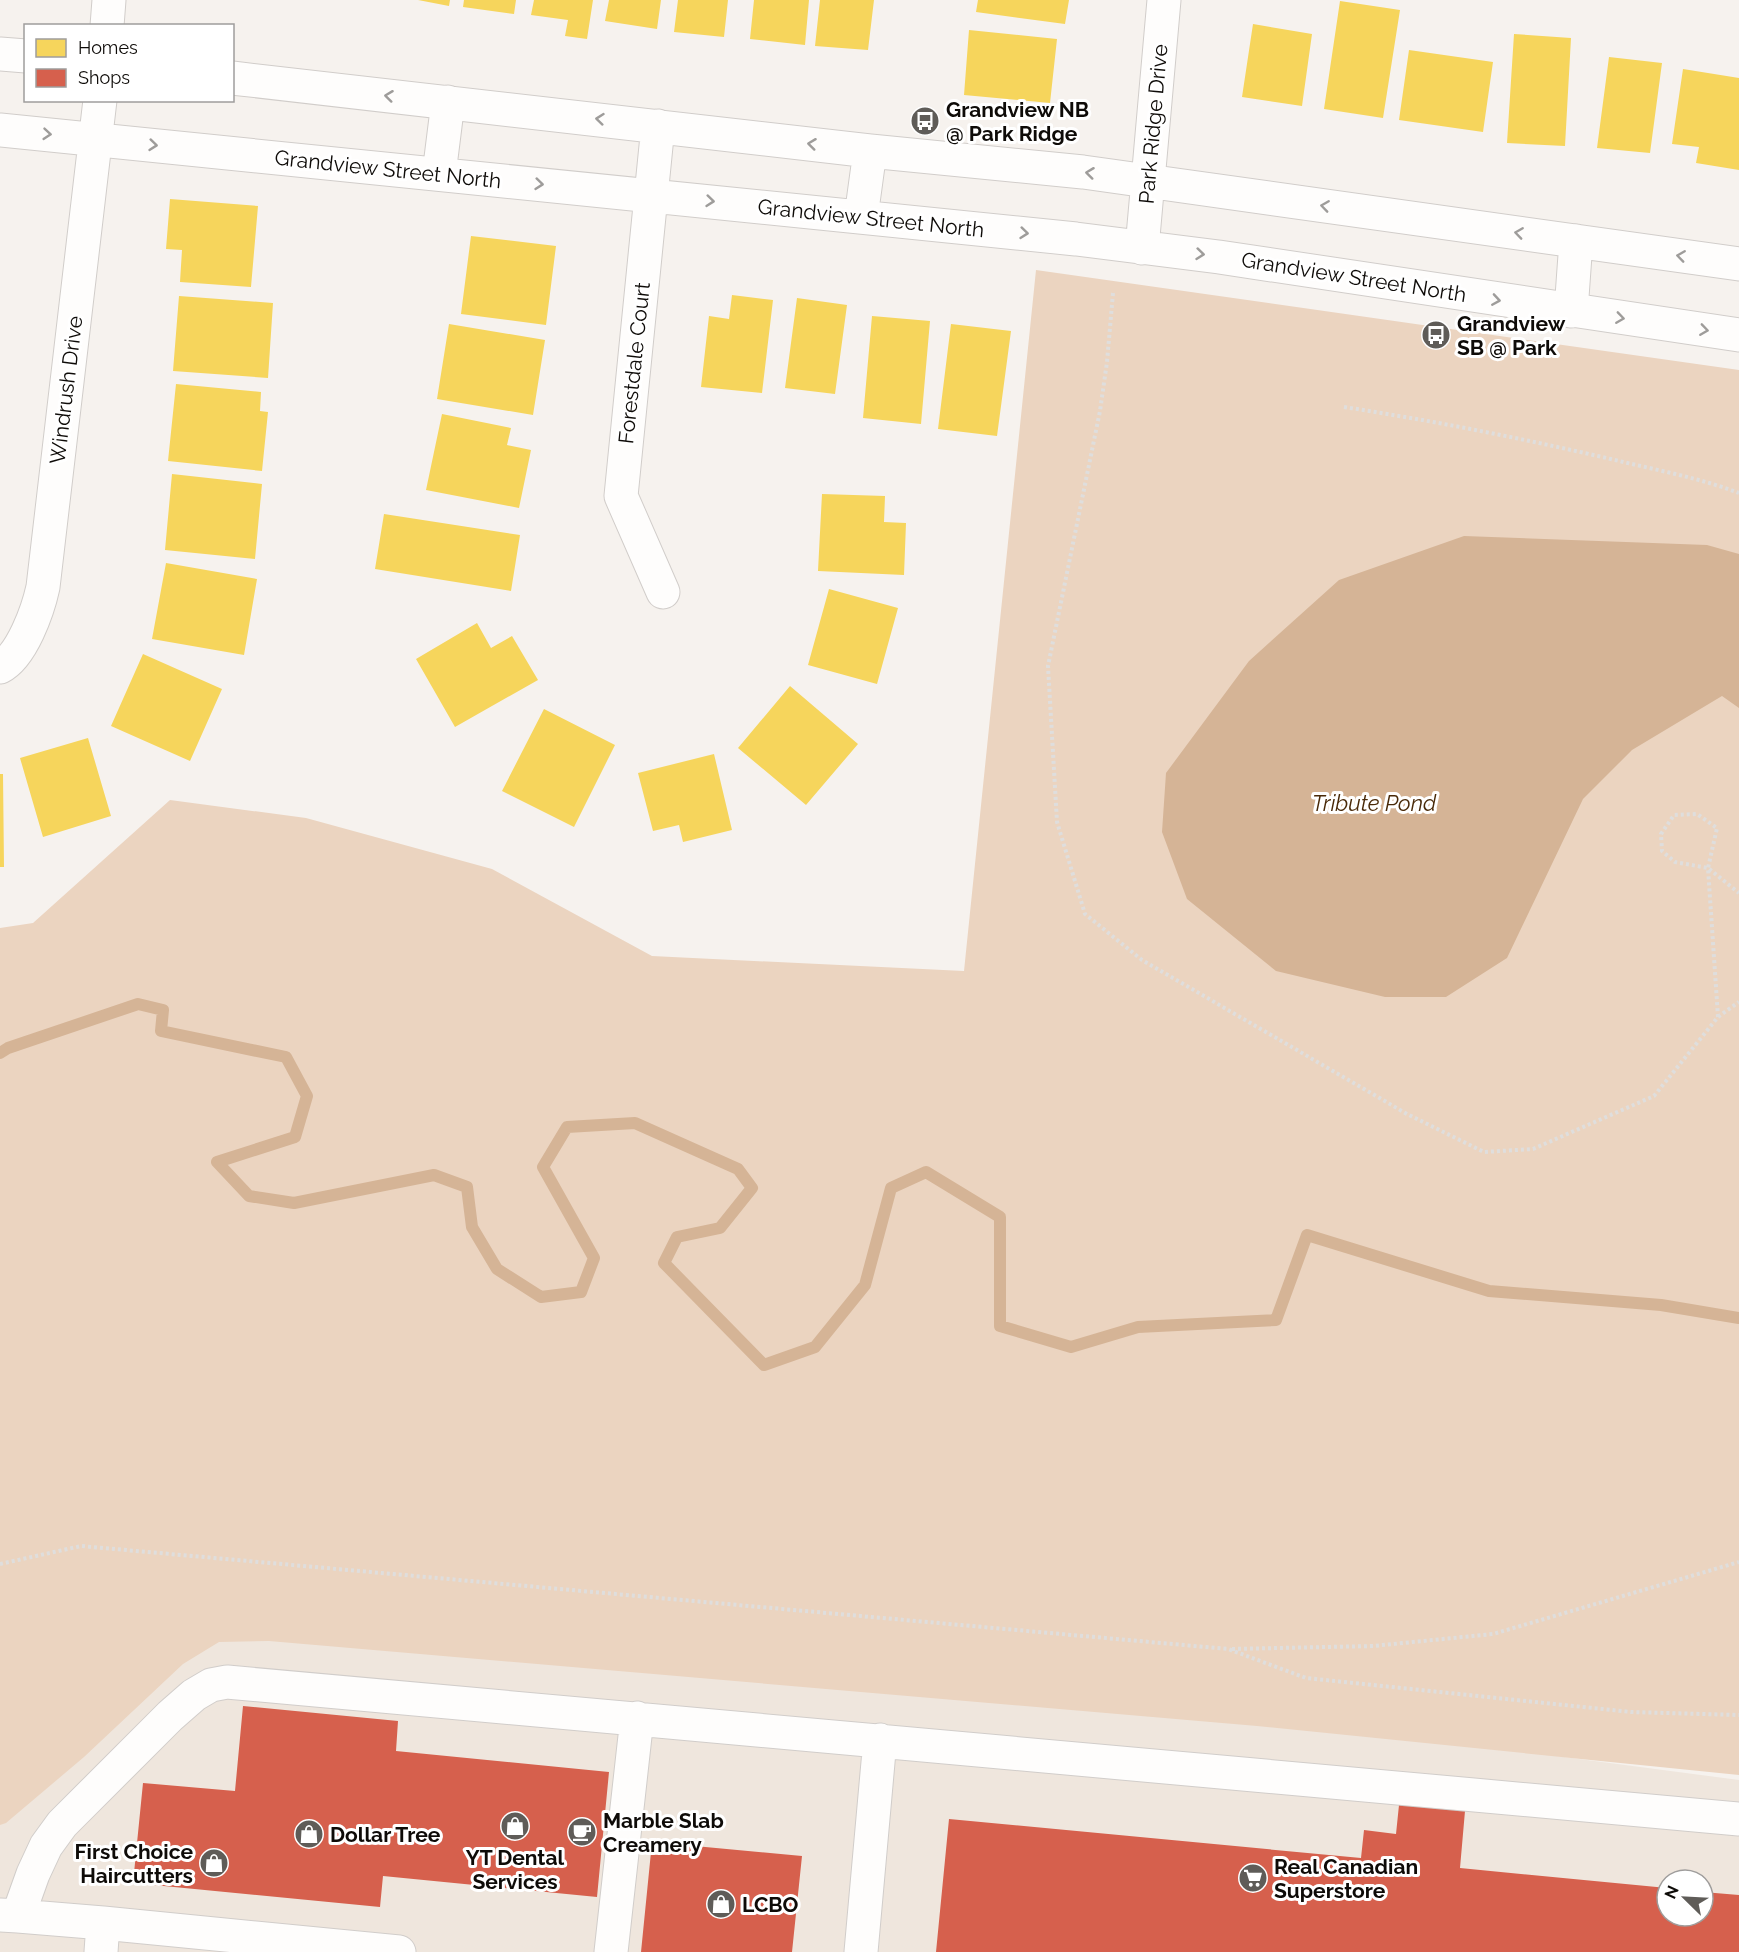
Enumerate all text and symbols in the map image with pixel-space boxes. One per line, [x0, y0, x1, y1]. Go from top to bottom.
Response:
legend [24, 24, 234, 102]
text: Homes [78, 37, 138, 58]
street label: Park Ridge Drive [1134, 43, 1172, 205]
text: Shops [78, 67, 130, 88]
one-way arrow [385, 90, 394, 102]
place label: Grandview NB @ Park Ridge [946, 97, 1089, 146]
bus stop icon: Grandview NB @ Park Ridge [909, 105, 941, 137]
one-way arrow [596, 113, 605, 126]
one-way arrow [43, 127, 52, 140]
one-way arrow [149, 138, 158, 150]
one-way arrow [807, 138, 816, 151]
street label: Grandview Street North [274, 145, 502, 193]
one-way arrow [1085, 168, 1095, 180]
one-way arrow [535, 177, 544, 190]
one-way arrow [705, 194, 714, 207]
street label: Grandview Street North [757, 194, 985, 242]
one-way arrow [1321, 200, 1330, 212]
one-way arrow [1019, 226, 1028, 239]
one-way arrow [1514, 227, 1523, 239]
street label: Grandview Street North [1240, 247, 1468, 307]
one-way arrow [1195, 248, 1204, 260]
one-way arrow [1676, 250, 1686, 262]
street label: Forestdale Court [613, 281, 655, 445]
one-way arrow [1492, 293, 1501, 305]
place label: Grandview SB @ Park [1457, 311, 1566, 360]
one-way arrow [1615, 312, 1625, 324]
street label: Windrush Drive [44, 314, 88, 466]
bus stop icon: Grandview SB @ Park [1420, 319, 1452, 351]
one-way arrow [1699, 324, 1708, 336]
water label: Tribute Pond [1312, 790, 1437, 816]
place label: Marble Slab Creamery [603, 1808, 724, 1857]
shop icon: YT Dental Services [499, 1810, 531, 1842]
cafe icon: Marble Slab Creamery [566, 1816, 598, 1848]
shop icon: Dollar Tree [293, 1818, 325, 1850]
place label: Dollar Tree [330, 1822, 441, 1847]
place label: First Choice Haircutters [75, 1839, 193, 1888]
place label: YT Dental Services [466, 1845, 564, 1894]
shop icon: First Choice Haircutters [198, 1847, 230, 1879]
place label: Real Canadian Superstore [1274, 1854, 1418, 1903]
supermarket icon: Real Canadian Superstore [1237, 1862, 1269, 1894]
north arrow [1655, 1868, 1715, 1928]
text: N [1661, 1883, 1683, 1902]
shop icon: LCBO [705, 1888, 737, 1920]
place label: LCBO [742, 1892, 799, 1917]

